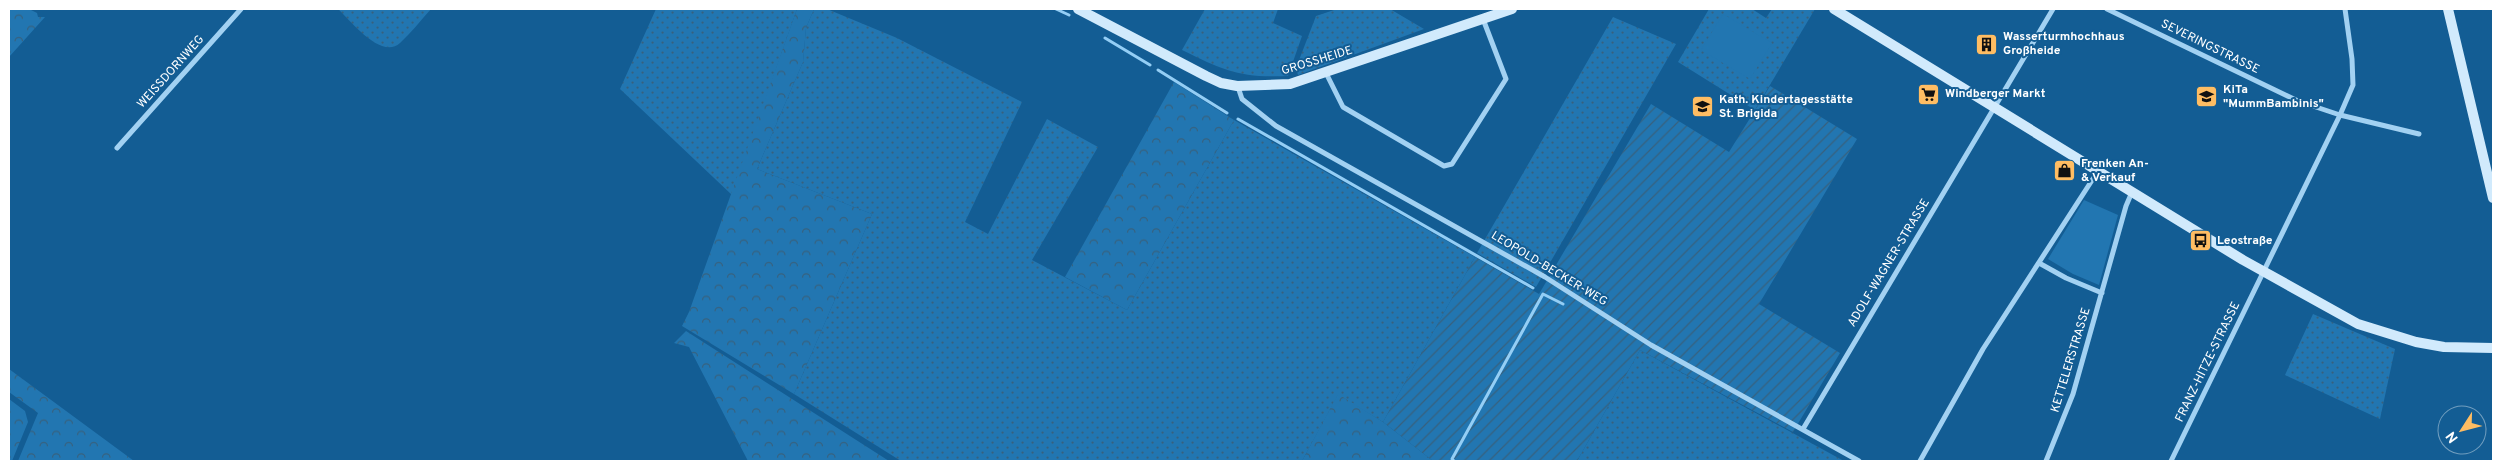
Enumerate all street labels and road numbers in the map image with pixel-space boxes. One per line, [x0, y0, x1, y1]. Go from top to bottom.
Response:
street label: SEVERINGSTRASSE [2158, 16, 2262, 78]
street label: WEISSDORNWEG [134, 32, 208, 112]
street label: GROSSHEIDE [1280, 43, 1354, 79]
street label: ADOLF-WAGNER-STRASSE [1844, 196, 1934, 330]
street label: LEOPOLD-BECKER-WEG [1488, 228, 1610, 310]
street label: FRANZ-HITZE-STRASSE [2172, 299, 2244, 425]
street label: KETTELERSTRASSE [2047, 306, 2095, 414]

